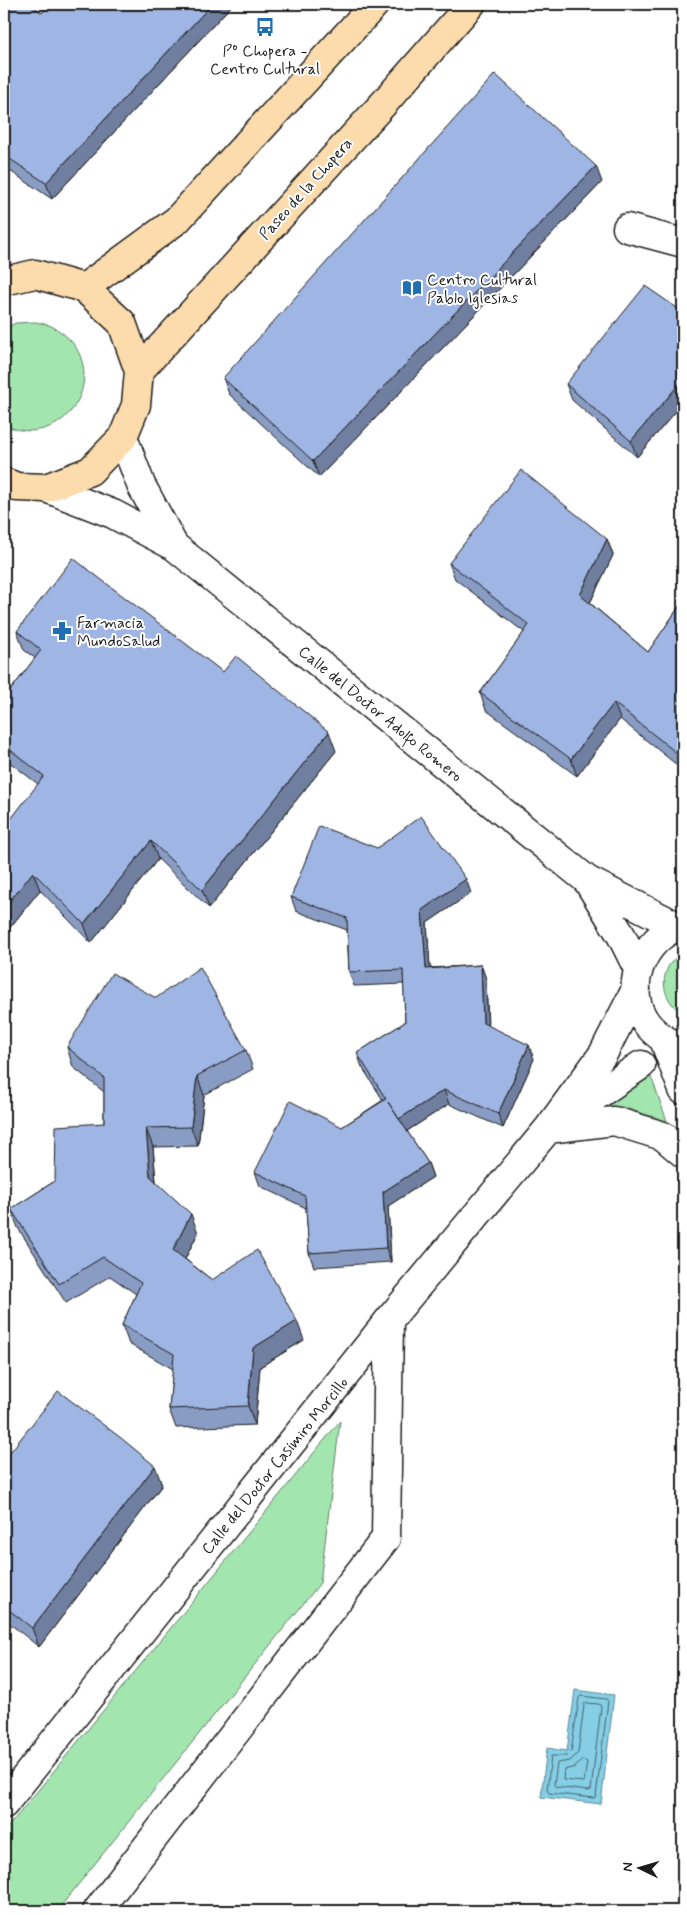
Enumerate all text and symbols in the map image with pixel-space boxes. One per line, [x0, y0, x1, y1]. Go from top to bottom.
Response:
bus stop icon: Pº Chopera - Centro Cultural [254, 16, 276, 38]
place label: Pº Chopera - Centro Cultural [210, 41, 320, 80]
street label: Paseo de la Chopera [255, 133, 358, 244]
place label: Centro Cultural Pablo Iglesias [427, 270, 537, 309]
library icon: Centro Cultural Pablo Iglesias [401, 277, 423, 299]
place label: Farmacia MundoSalud [77, 613, 160, 652]
pharmacy icon: Farmacia MundoSalud [51, 620, 73, 642]
street label: Calle del Doctor Adolfo Romero [292, 641, 467, 789]
street label: Calle del Doctor Casimiro Morcillo [197, 1373, 353, 1559]
north arrow [614, 1842, 664, 1892]
text: N [619, 1862, 637, 1872]

